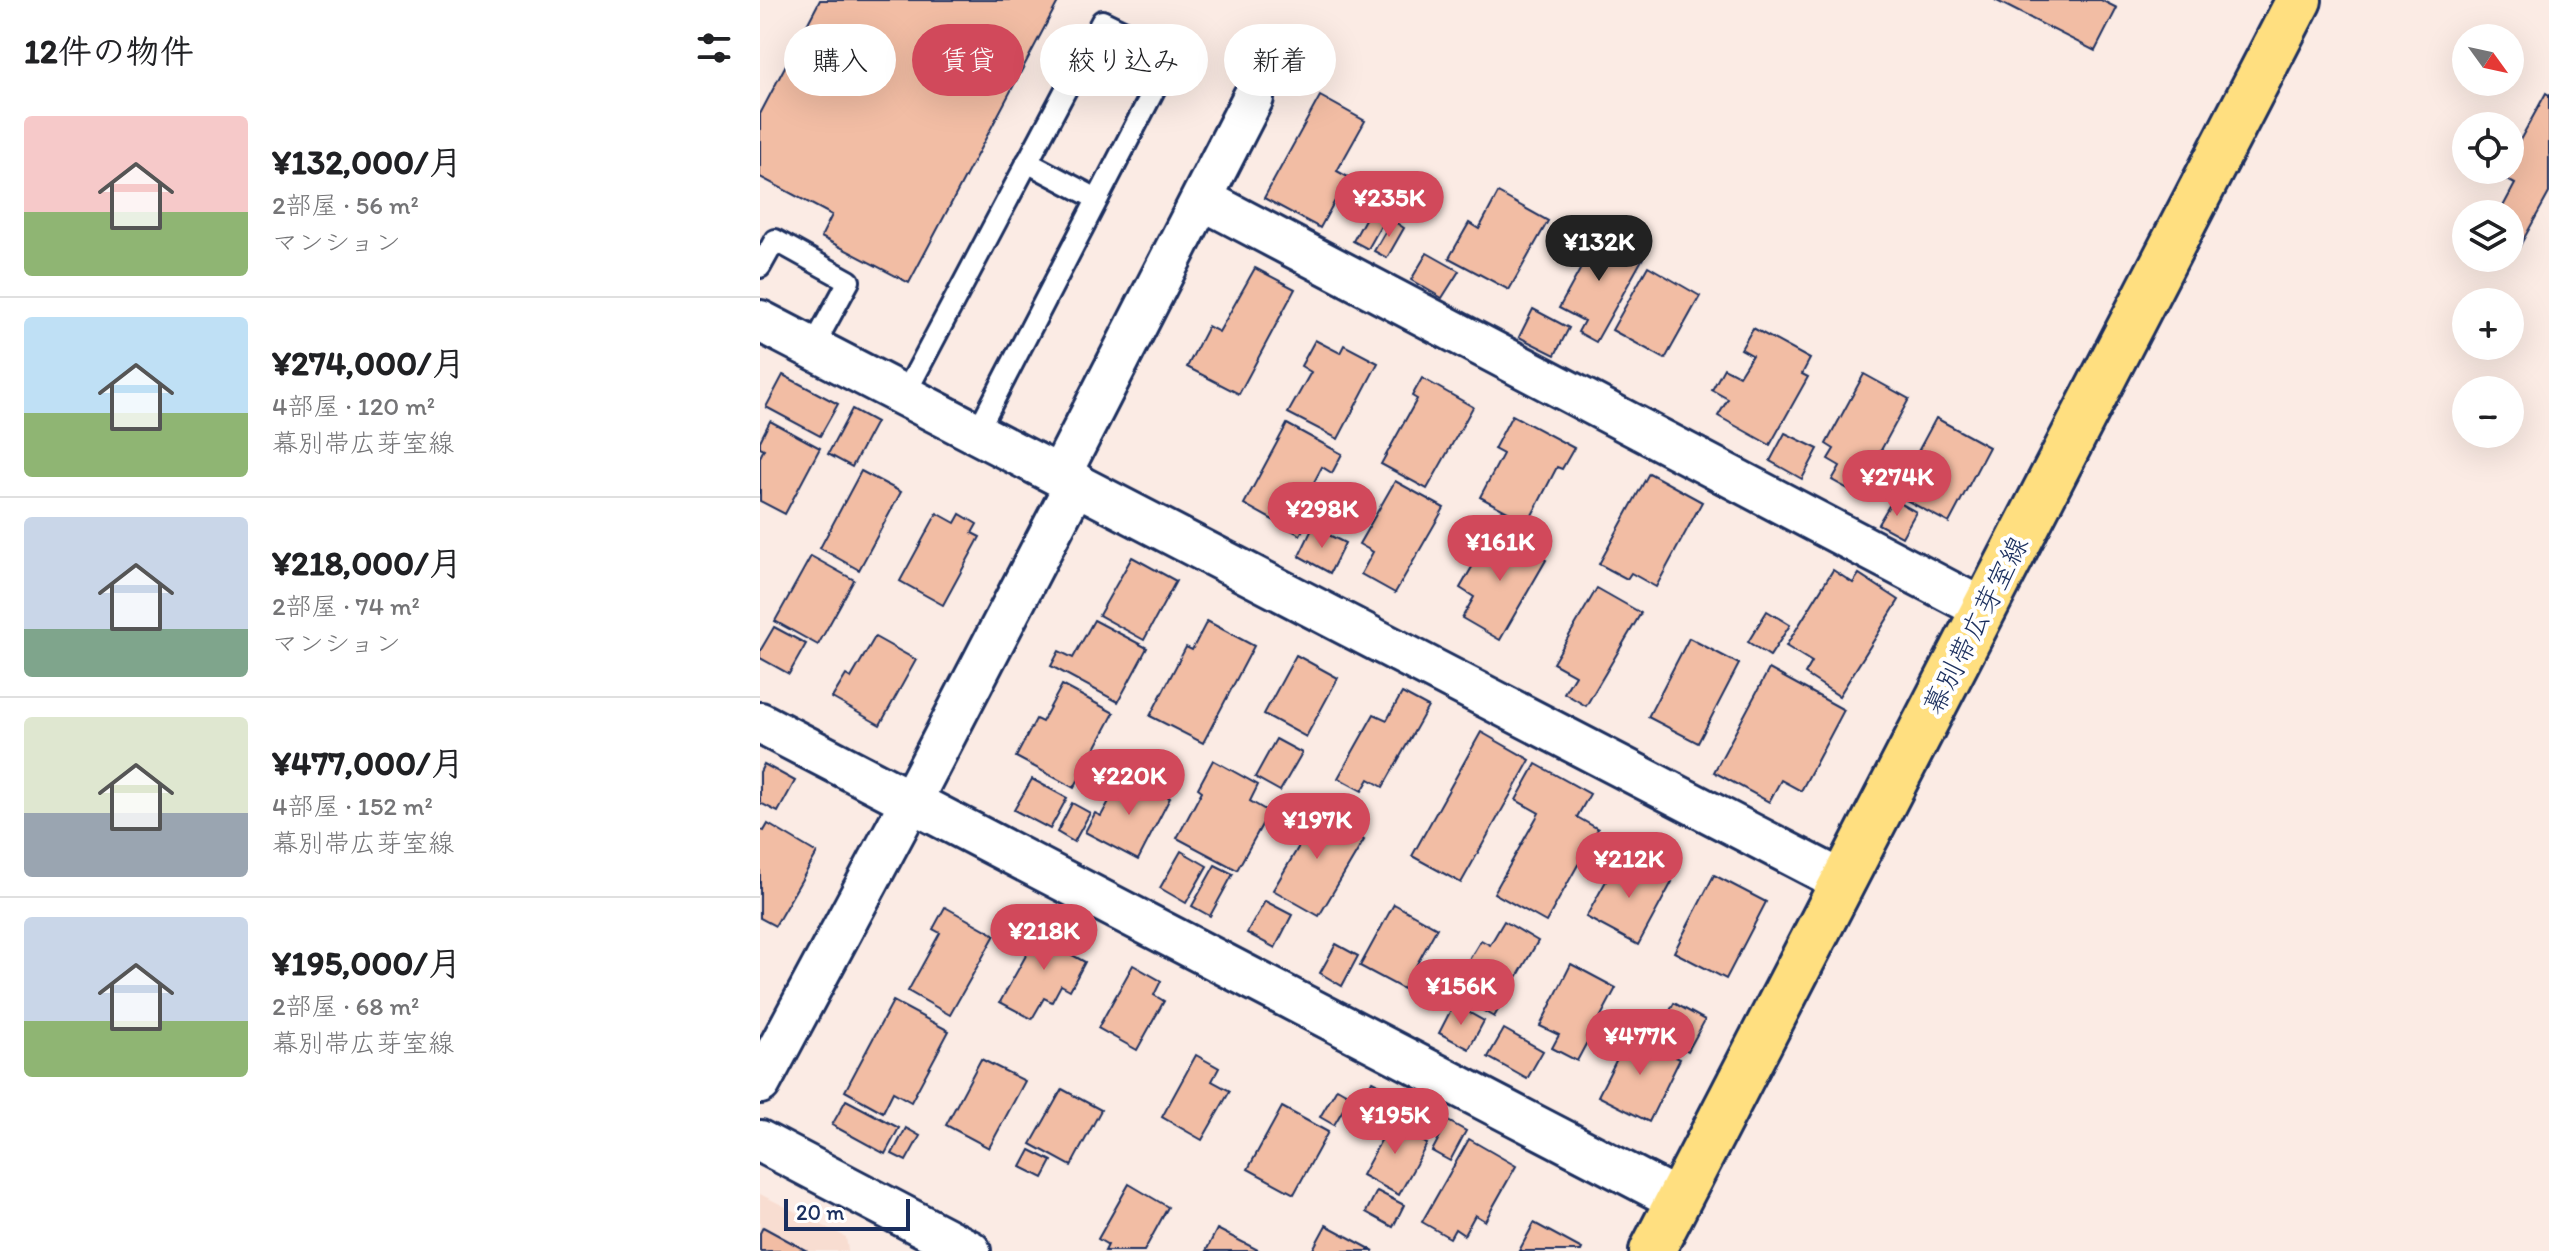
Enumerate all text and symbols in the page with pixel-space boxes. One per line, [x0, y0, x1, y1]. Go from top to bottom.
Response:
chip: 購入 [784, 24, 896, 96]
chip: 賃貸 [912, 24, 1024, 96]
chip: 絞り込み [1040, 24, 1208, 96]
chip: 新着 [1224, 24, 1336, 96]
north arrow [2452, 24, 2524, 96]
map controls [2452, 24, 2524, 448]
icon: filters [692, 26, 736, 70]
text: 12件の物件 [24, 31, 194, 72]
button: locate [2452, 112, 2524, 184]
text: ¥132,000/月 [272, 142, 462, 183]
icon: home [88, 148, 184, 244]
pin: ¥235K [1333, 171, 1445, 239]
text: ¥235K [1353, 181, 1425, 213]
text: 2部屋 · 56 m² [272, 189, 419, 221]
button: layers [2452, 200, 2524, 272]
pin: ¥132K [1543, 215, 1655, 283]
text: ¥132K [1563, 225, 1635, 257]
text: マンション [272, 226, 401, 258]
button: + [2452, 288, 2524, 360]
text: ¥274,000/月 [272, 343, 465, 384]
icon: home [88, 349, 184, 445]
button: − [2452, 376, 2524, 448]
text: 4部屋 · 120 m² [272, 390, 435, 422]
text: 幕別帯広芽室線 [272, 427, 454, 459]
pin: ¥274K [1841, 450, 1953, 518]
text: ¥274K [1860, 460, 1934, 492]
pin: ¥298K [1266, 482, 1378, 550]
text: ¥298K [1286, 492, 1358, 524]
pin: ¥161K [1444, 515, 1556, 583]
text: ¥161K [1465, 525, 1535, 557]
street label: 幕別帯広芽室線 [1915, 530, 2035, 720]
text: ¥218,000/月 [272, 543, 463, 584]
icon: home [88, 549, 184, 645]
text: 2部屋 · 74 m² [272, 590, 420, 622]
text: マンション [272, 627, 401, 659]
text: ¥477,000/月 [272, 743, 464, 784]
icon: home [88, 749, 184, 845]
pin: ¥220K [1073, 749, 1185, 817]
text: ¥220K [1092, 759, 1166, 791]
text: 4部屋 · 152 m² [272, 790, 433, 822]
pin: ¥197K [1261, 793, 1373, 861]
text: ¥197K [1282, 803, 1352, 835]
text: 幕別帯広芽室線 [272, 827, 454, 859]
pin: ¥212K [1573, 832, 1685, 900]
text: ¥212K [1594, 842, 1664, 874]
pin: ¥218K [988, 904, 1100, 972]
text: ¥218K [1008, 914, 1080, 946]
text: ¥195,000/月 [272, 943, 462, 984]
icon: home [88, 949, 184, 1045]
pin: ¥156K [1405, 959, 1517, 1027]
text: ¥156K [1426, 969, 1496, 1001]
text: 2部屋 · 68 m² [272, 990, 419, 1022]
pin: ¥477K [1584, 1009, 1696, 1077]
text: ¥477K [1604, 1019, 1676, 1051]
text: 幕別帯広芽室線 [272, 1027, 454, 1059]
pin: ¥195K [1339, 1088, 1451, 1156]
text: ¥195K [1360, 1098, 1430, 1130]
scale bar [784, 1195, 910, 1231]
text: 20 m [796, 1199, 845, 1226]

